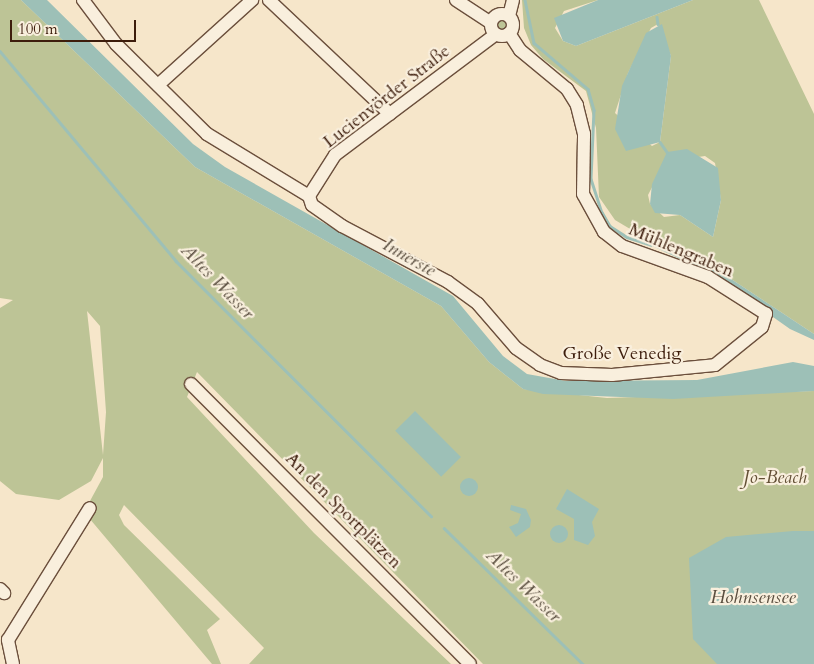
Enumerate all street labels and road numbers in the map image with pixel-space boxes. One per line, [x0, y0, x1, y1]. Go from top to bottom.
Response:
street label: Lucienvörder Straße [319, 41, 455, 153]
street label: Mühlengraben [625, 219, 737, 283]
street label: Große Venedig [563, 343, 681, 365]
street label: An den Sportplätzen [280, 448, 406, 574]

